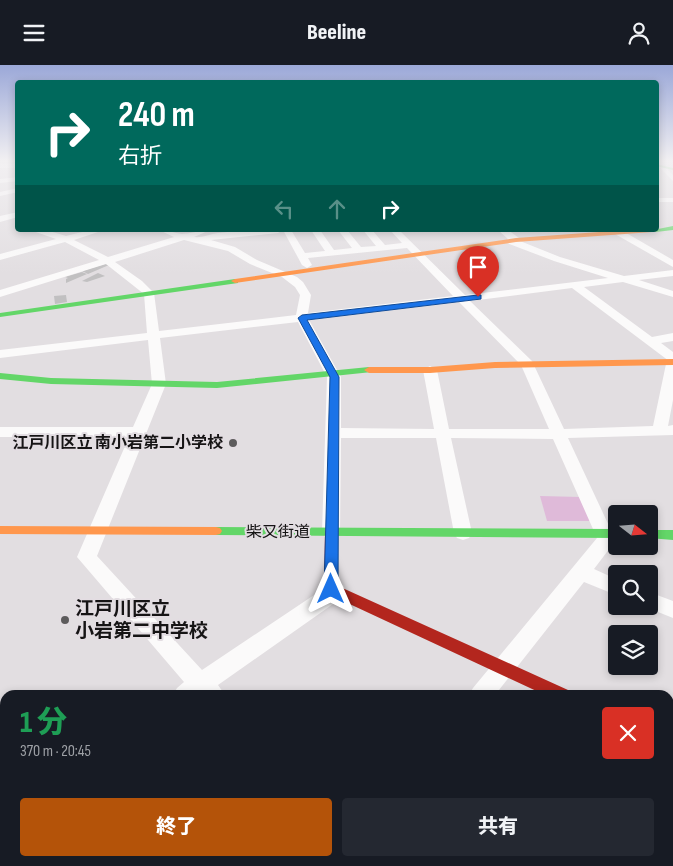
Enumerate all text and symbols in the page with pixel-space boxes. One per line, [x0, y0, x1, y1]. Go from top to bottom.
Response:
icon: menu [20, 19, 48, 47]
text: Beeline [307, 19, 366, 46]
icon: person [625, 19, 653, 47]
text: 240 m [118, 94, 195, 137]
icon: right [35, 100, 100, 165]
text: 右折 [118, 143, 162, 170]
icon: left [270, 195, 298, 223]
icon: ahead [323, 195, 351, 223]
icon: right [376, 195, 404, 223]
pin [457, 246, 499, 297]
icon: arrive [464, 253, 492, 281]
place label: 江戸川区立 南小岩第二小学校 [13, 434, 223, 453]
marker: 江戸川区立 南小岩第二小学校 [227, 437, 239, 449]
north arrow [608, 505, 658, 555]
map controls [608, 505, 658, 675]
street label: 柴又街道 [246, 523, 310, 542]
position arrow [304, 562, 356, 614]
button: search [608, 565, 658, 615]
place label: 江戸川区立 小岩第二中学校 [75, 598, 208, 643]
marker: 江戸川区立 小岩第二中学校 [59, 614, 71, 626]
button: layers [608, 625, 658, 675]
text: 1 分 [20, 705, 67, 741]
button: close [602, 707, 654, 759]
text: 370 m · 20:45 [20, 742, 91, 761]
button: 終了 [20, 798, 332, 856]
button: 共有 [342, 798, 654, 856]

